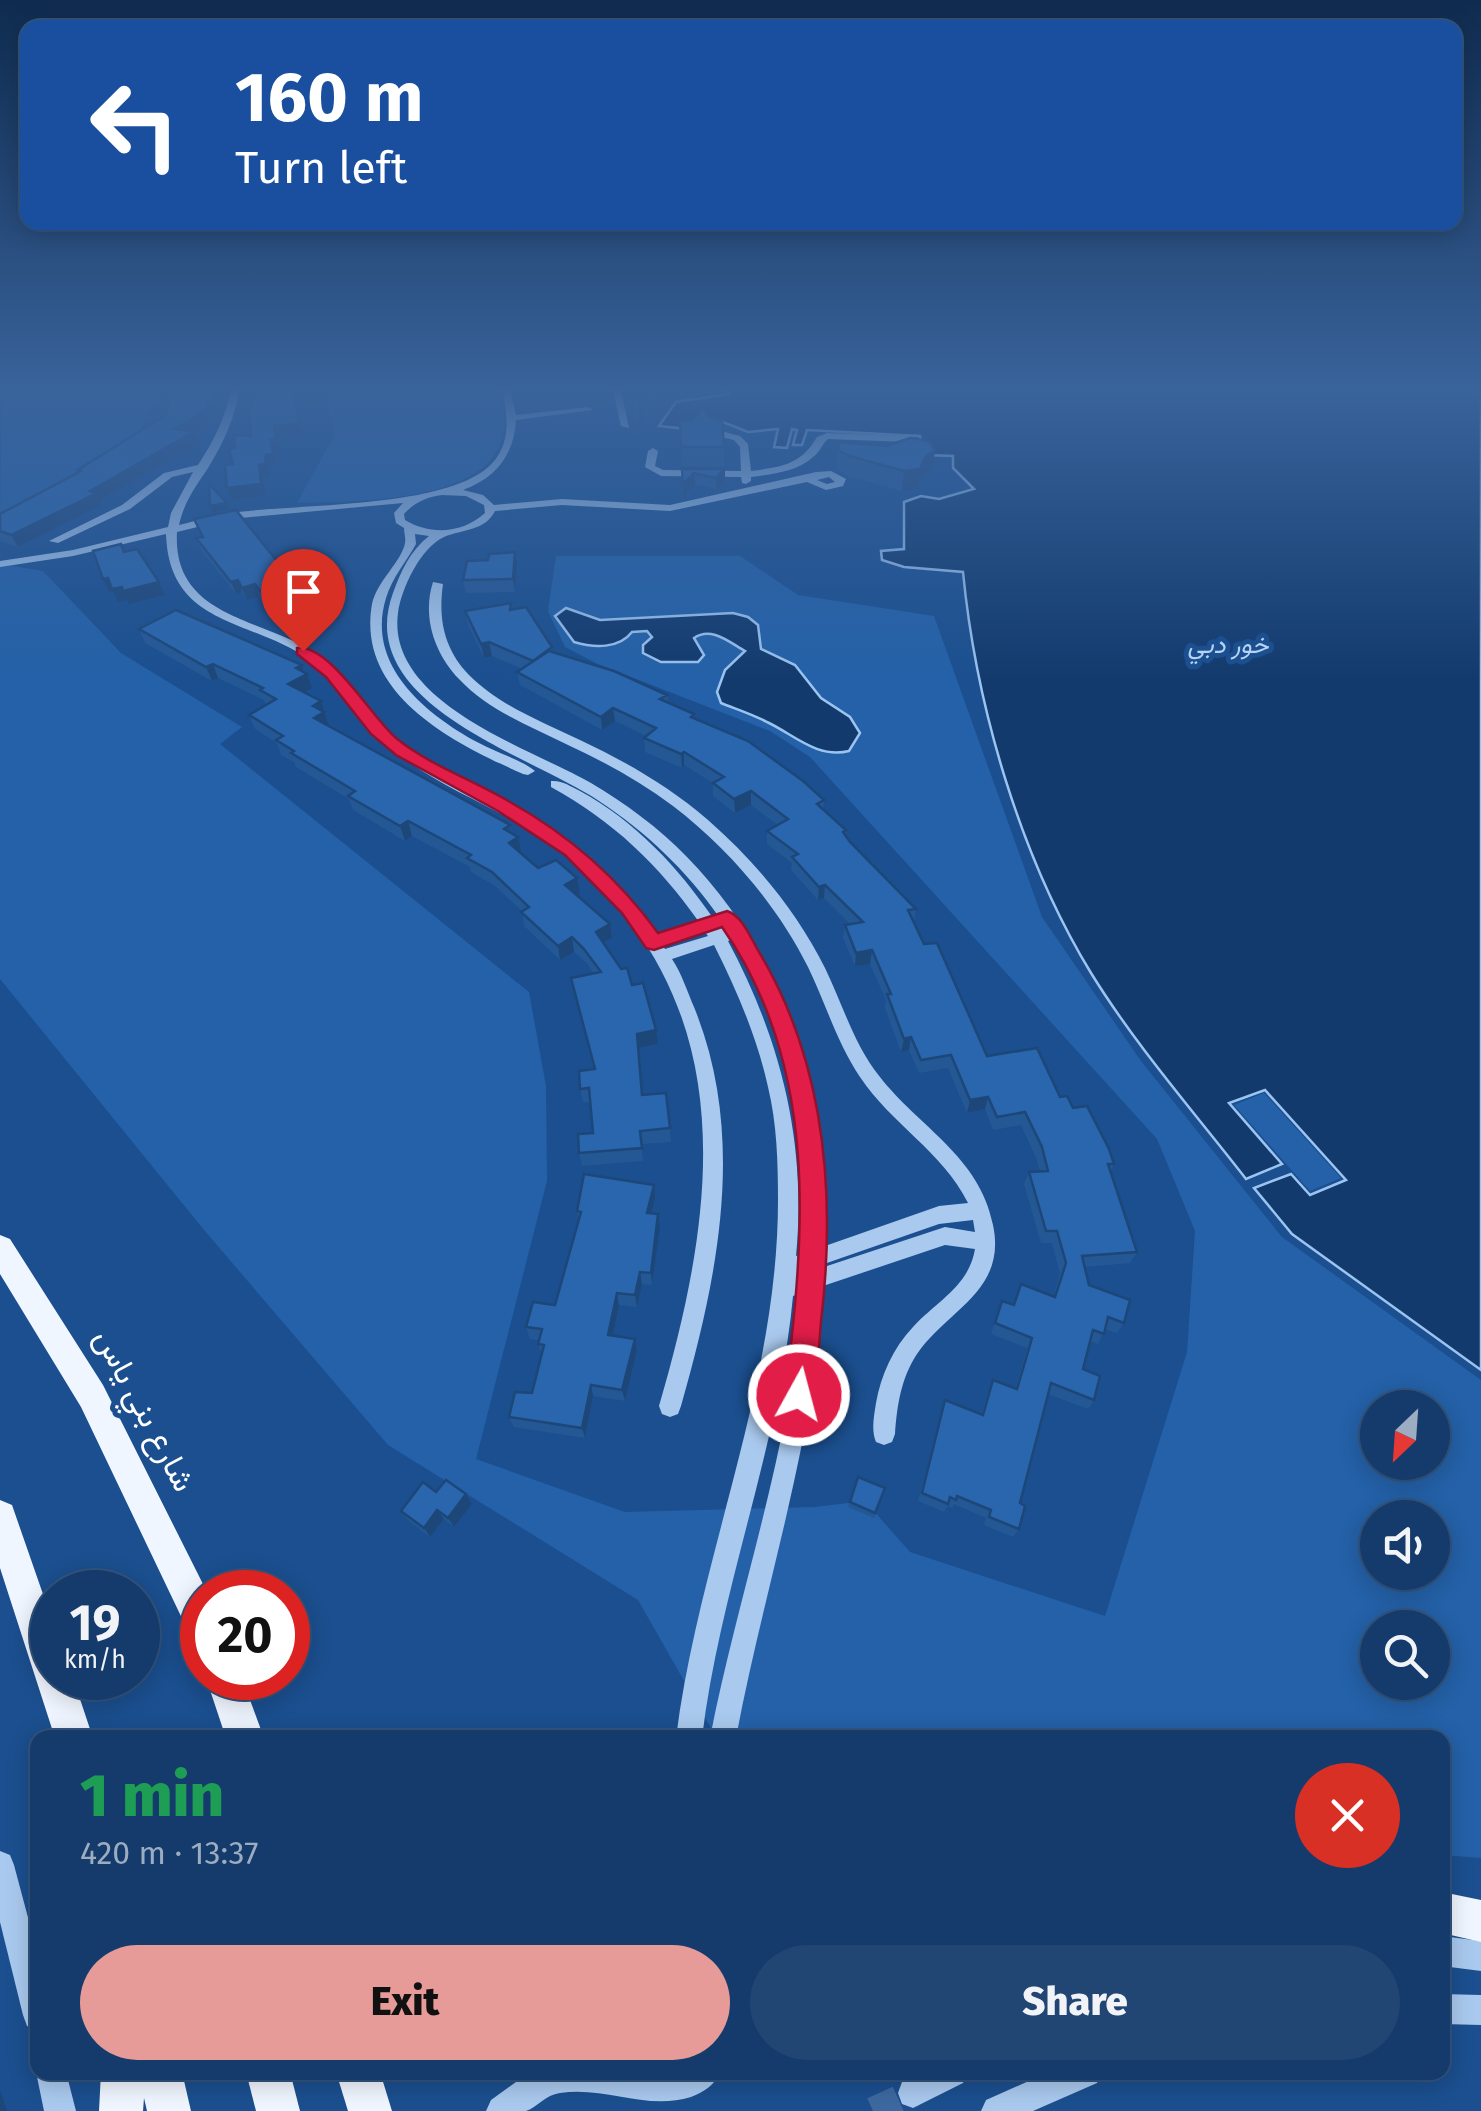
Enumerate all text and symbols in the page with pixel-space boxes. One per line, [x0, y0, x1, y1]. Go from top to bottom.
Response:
text: 160 m [235, 56, 424, 140]
icon: left [70, 60, 200, 190]
text: Turn left [235, 141, 407, 195]
pin [261, 549, 346, 652]
icon: arrive [276, 564, 331, 619]
water label: خور دبي [1188, 630, 1270, 665]
street label: شارع بني ياس [80, 1322, 204, 1501]
position arrow [747, 1343, 851, 1447]
north arrow [1360, 1390, 1450, 1480]
map controls [1360, 1390, 1450, 1700]
button: sound [1360, 1500, 1450, 1590]
speed limit sign: 20 [180, 1570, 310, 1700]
text: 19 [69, 1593, 121, 1653]
button: search [1360, 1610, 1450, 1700]
text: km/h [64, 1645, 126, 1675]
text: 1 min [80, 1760, 224, 1832]
button: close [1295, 1763, 1400, 1868]
text: 420 m · 13:37 [80, 1834, 258, 1872]
button: Exit [80, 1945, 730, 2060]
button: Share [750, 1945, 1400, 2060]

